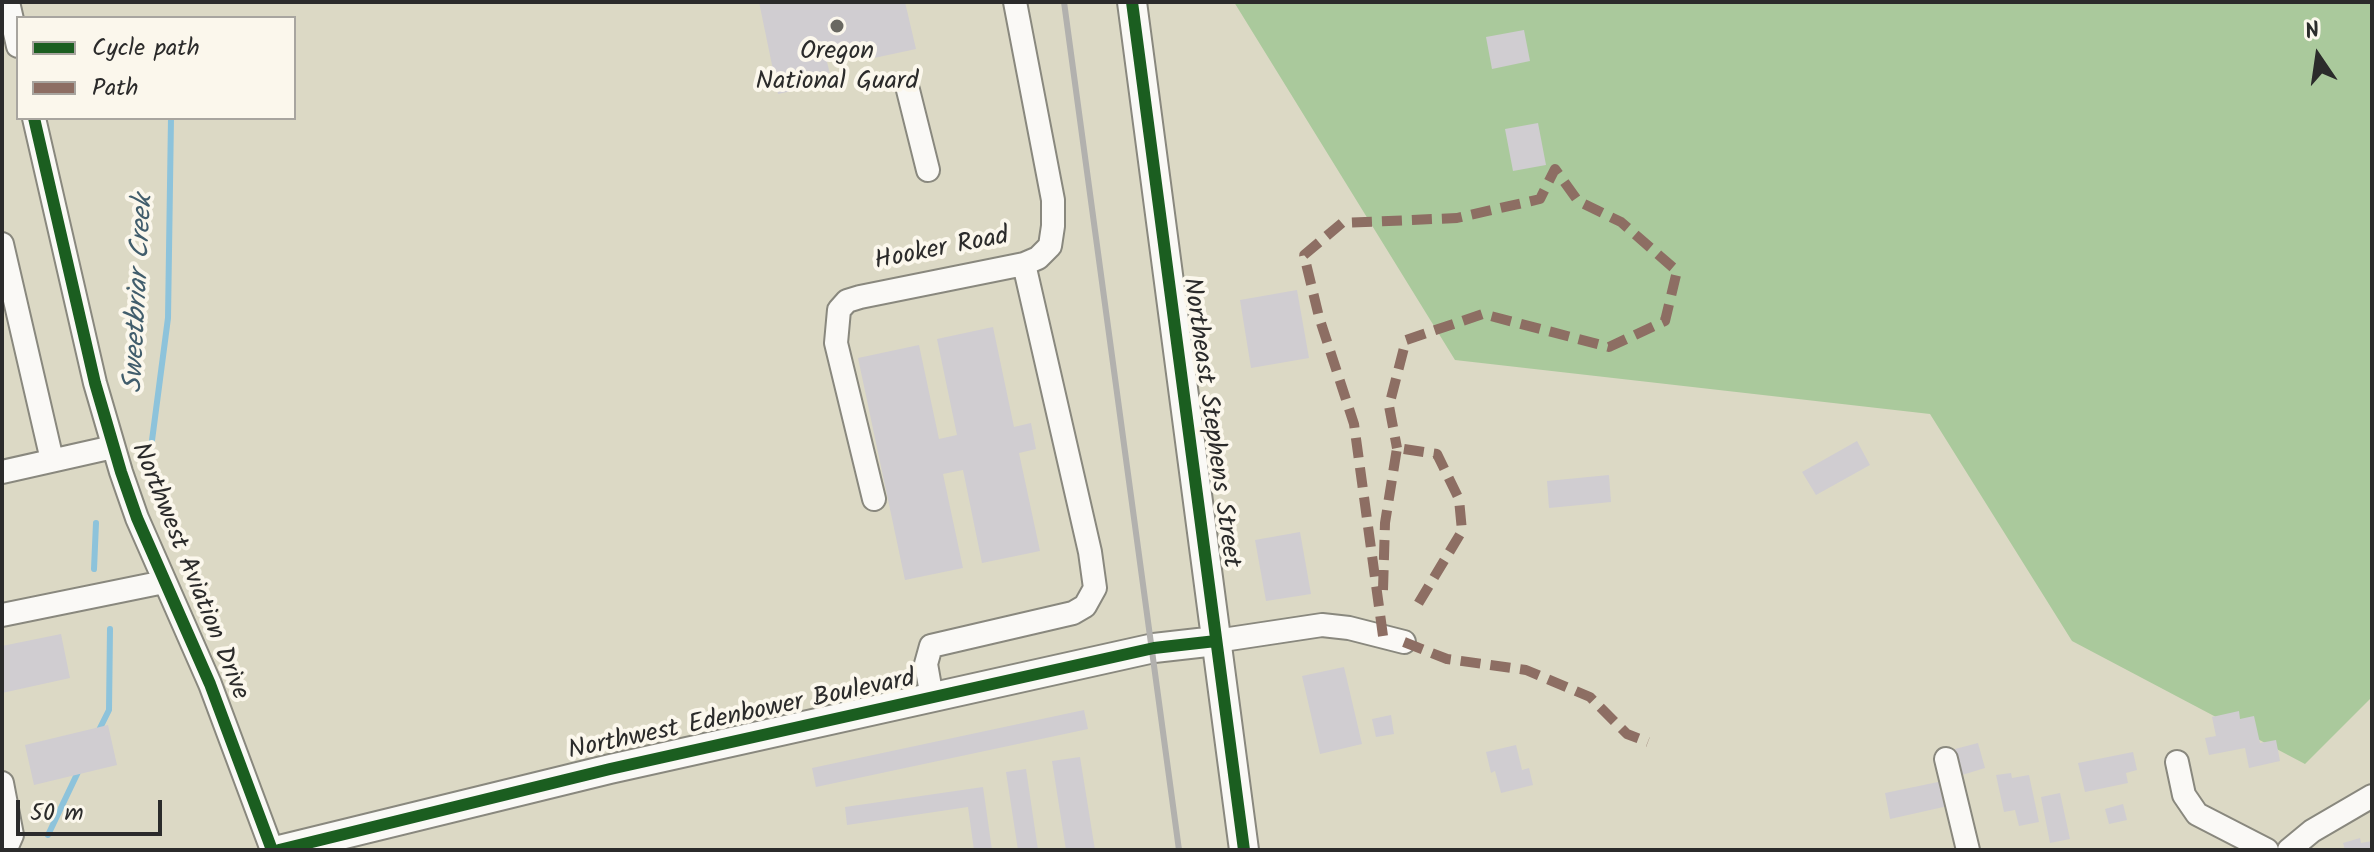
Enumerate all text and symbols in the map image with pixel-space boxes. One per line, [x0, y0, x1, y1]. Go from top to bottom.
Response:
text: N [2302, 14, 2323, 51]
legend [16, 16, 296, 120]
north arrow [2278, 16, 2358, 96]
marker: Oregon National Guard [828, 17, 846, 35]
text: Cycle path [92, 29, 200, 68]
place label: Oregon National Guard [756, 38, 918, 100]
text: Path [92, 69, 138, 108]
water label: Sweetbriar Creek [119, 194, 163, 394]
street label: Hooker Road [872, 223, 1012, 279]
street label: Northeast Stephens Street [1173, 276, 1245, 570]
street label: Northwest Aviation Drive [122, 439, 254, 705]
street label: Northwest Edenbower Boulevard [566, 665, 918, 769]
scale bar [20, 784, 166, 834]
text: 50 m [30, 794, 84, 833]

